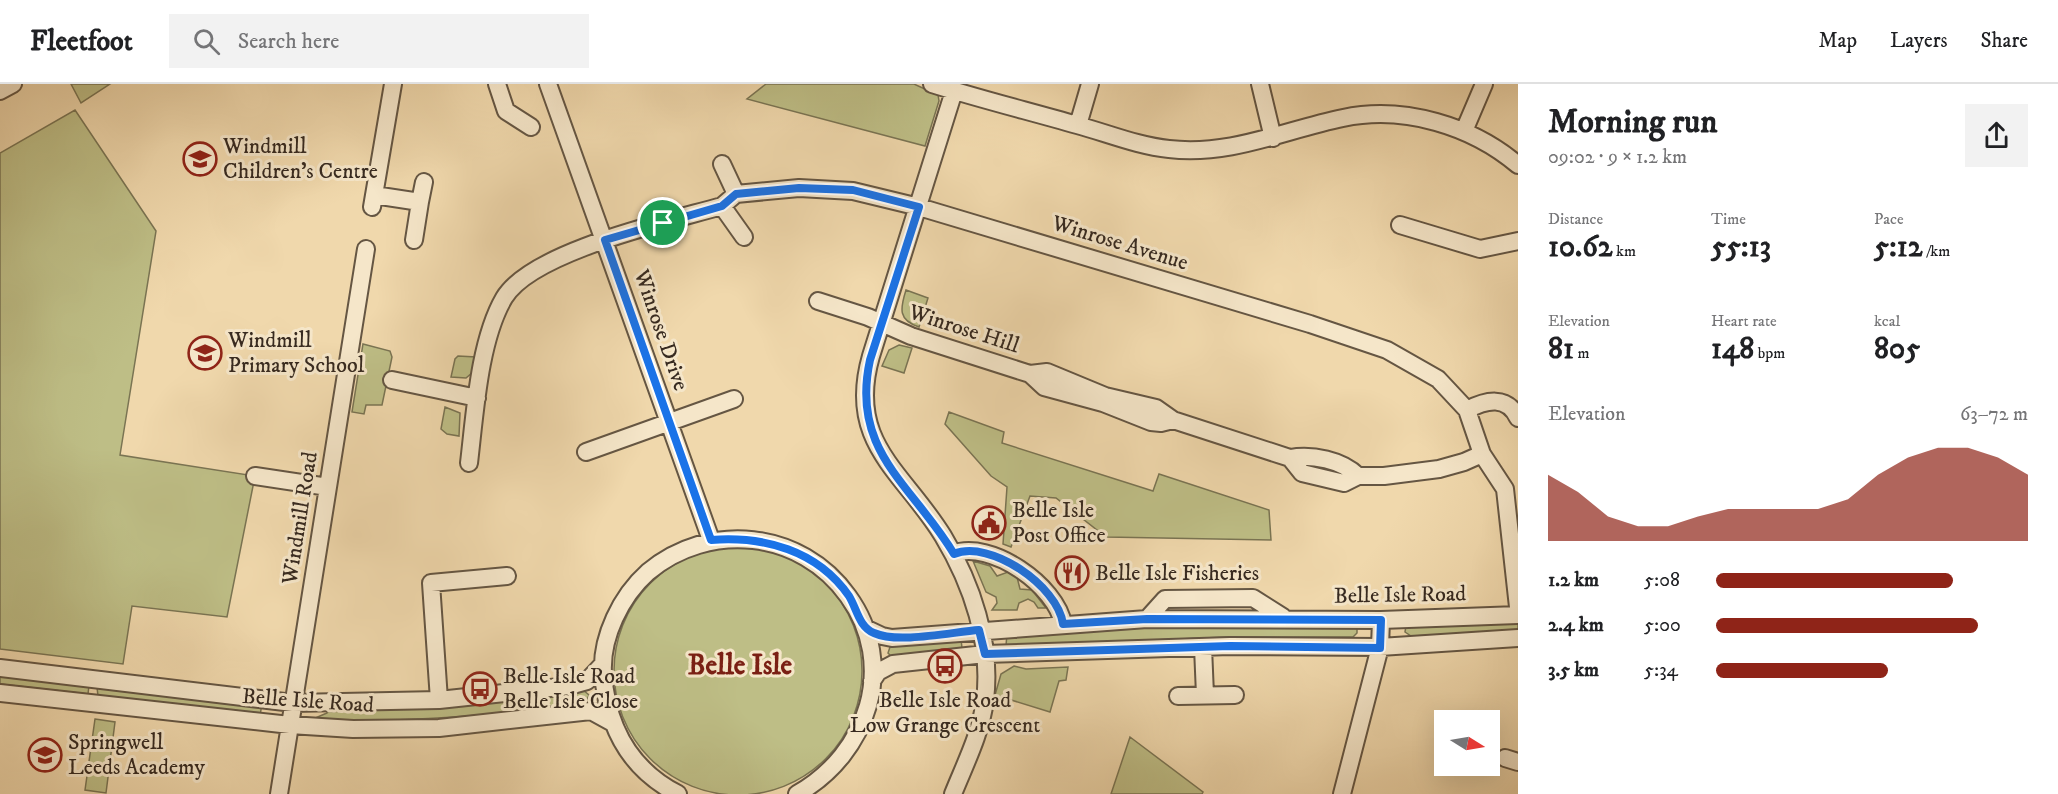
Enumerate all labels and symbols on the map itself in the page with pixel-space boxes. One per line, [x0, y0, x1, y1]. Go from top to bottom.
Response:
place label: Windmill Children's Centre [222, 133, 378, 185]
school or university icon: Windmill Children's Centre [182, 141, 218, 177]
pin [637, 197, 688, 248]
street label: Winrose Avenue [1048, 209, 1191, 276]
street label: Winrose Drive [627, 265, 694, 394]
street label: Winrose Hill [904, 298, 1023, 360]
place label: Windmill Primary School [227, 327, 365, 379]
school or university icon: Windmill Primary School [187, 335, 223, 371]
street label: Windmill Road [276, 450, 324, 587]
place label: Belle Isle Post Office [1012, 497, 1106, 549]
public building icon: Belle Isle Post Office [971, 505, 1007, 541]
restaurant icon: Belle Isle Fisheries [1054, 555, 1090, 591]
place label: Belle Isle Fisheries [1095, 560, 1259, 587]
street label: Belle Isle Road [1334, 580, 1466, 610]
district label: Belle Isle [688, 648, 793, 683]
bus stop icon: Belle Isle Road Low Grange Crescent [927, 648, 963, 684]
place label: Belle Isle Road Belle Isle Close [503, 663, 638, 715]
bus stop icon: Belle Isle Road Belle Isle Close [462, 671, 498, 707]
street label: Belle Isle Road [241, 683, 375, 719]
place label: Belle Isle Road Low Grange Crescent [850, 687, 1040, 739]
north arrow [1434, 710, 1500, 776]
place label: Springwell Leeds Academy [68, 729, 205, 781]
school or university icon: Springwell Leeds Academy [27, 737, 63, 773]

